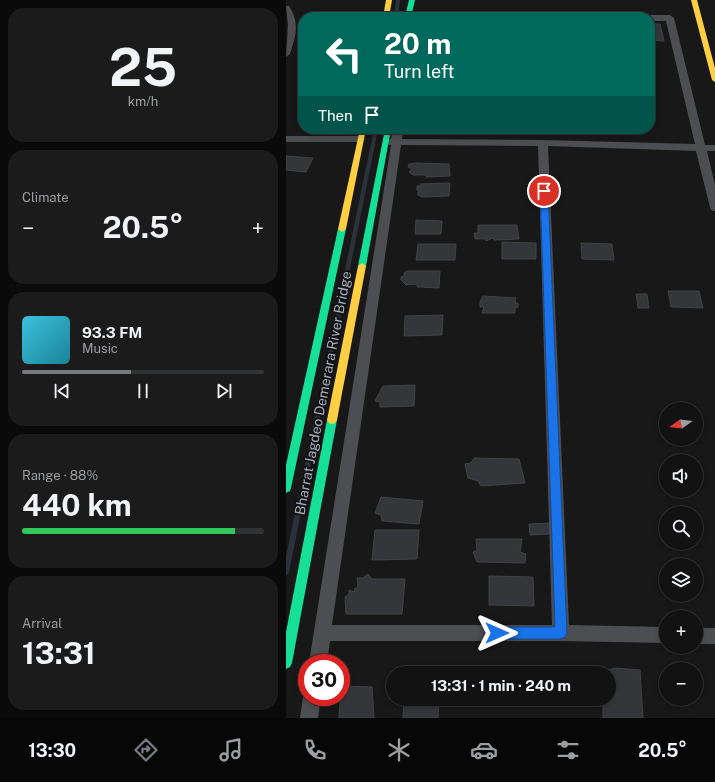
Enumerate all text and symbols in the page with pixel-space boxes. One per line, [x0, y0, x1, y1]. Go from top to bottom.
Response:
text: 20 m [384, 27, 451, 60]
icon: left [318, 28, 370, 80]
text: 25 [109, 37, 177, 98]
text: Turn left [384, 61, 454, 82]
text: km/h [128, 94, 158, 109]
icon: arrive [361, 104, 383, 126]
text: Then [318, 107, 353, 124]
pin [527, 174, 561, 208]
icon: arrive [533, 180, 555, 202]
text: Climate [22, 190, 69, 205]
text: 20.5° [103, 209, 183, 245]
text: − [22, 215, 34, 241]
text: + [252, 215, 264, 241]
street label: Bharrat Jagdeo Demerara River Bridge [291, 270, 355, 516]
text: 93.3 FM [82, 324, 142, 341]
text: Music [82, 341, 118, 356]
icon: previous [51, 380, 73, 402]
icon: pause [132, 380, 154, 402]
icon: next [213, 380, 235, 402]
north arrow [659, 402, 703, 446]
map controls [659, 402, 703, 706]
button: sound [659, 454, 703, 498]
text: Range · 88% [22, 468, 98, 483]
text: 440 km [22, 487, 132, 523]
button: search [659, 506, 703, 550]
button: layers [659, 558, 703, 602]
button: + [659, 610, 703, 654]
position arrow [476, 612, 518, 654]
text: Arrival [22, 616, 62, 631]
text: 13:31 [22, 635, 96, 671]
speed limit sign: 30 [298, 654, 350, 706]
button: − [659, 662, 703, 706]
text: 13:31 · 1 min · 240 m [431, 677, 571, 694]
icon: directions [132, 736, 160, 764]
icon: music [217, 736, 245, 764]
icon: phone [301, 736, 329, 764]
icon: climate [385, 736, 413, 764]
icon: car [470, 736, 498, 764]
icon: filters [554, 736, 582, 764]
text: 13:30 [28, 740, 76, 761]
text: 20.5° [638, 740, 687, 761]

